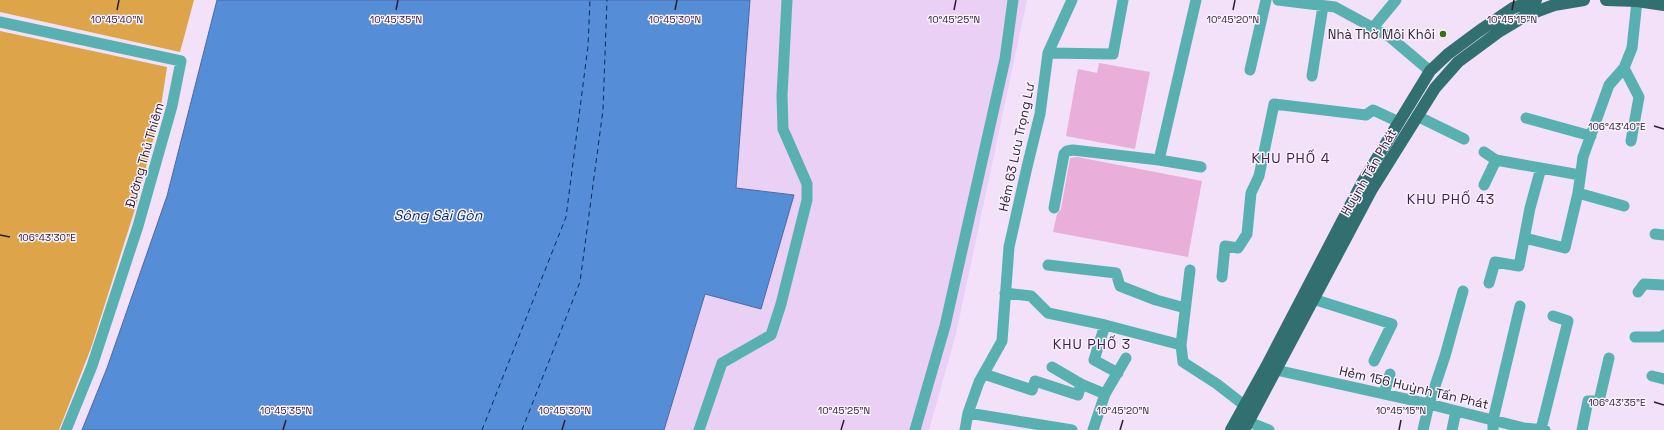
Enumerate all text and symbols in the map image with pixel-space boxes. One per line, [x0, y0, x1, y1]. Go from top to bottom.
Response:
text: 10°45'40"N [91, 13, 143, 26]
text: 10°45'35"N [370, 13, 422, 26]
text: 10°45'30"N [649, 13, 701, 26]
text: 10°45'25"N [928, 13, 980, 26]
text: 10°45'20"N [1207, 13, 1259, 26]
text: 10°45'15"N [1487, 13, 1537, 26]
place label: Nhà Thờ Môi Khôi [1328, 26, 1435, 43]
marker: Nhà Thờ Môi Khôi [1438, 29, 1448, 39]
street label: Hẻm 63 Lưu Trọng Lư [995, 81, 1039, 213]
street label: Đường Thủ Thiêm [121, 101, 168, 210]
text: 106°43'40"E [1588, 120, 1646, 133]
street label: Huỳnh Tấn Phát [1337, 126, 1400, 219]
district label: KHU PHỐ 4 [1252, 149, 1330, 167]
district label: KHU PHỐ 43 [1407, 190, 1495, 208]
water label: Sông Sài Gòn [394, 206, 483, 224]
text: 106°43'30"E [18, 231, 76, 244]
district label: KHU PHỐ 3 [1053, 335, 1131, 353]
street label: Hẻm 156 Huỳnh Tấn Phát [1338, 362, 1490, 413]
text: 106°43'35"E [1588, 396, 1646, 409]
text: 10°45'35"N [260, 404, 312, 417]
text: 10°45'30"N [539, 404, 591, 417]
text: 10°45'25"N [818, 404, 870, 417]
text: 10°45'20"N [1097, 404, 1149, 417]
text: 10°45'15"N [1376, 404, 1426, 417]

